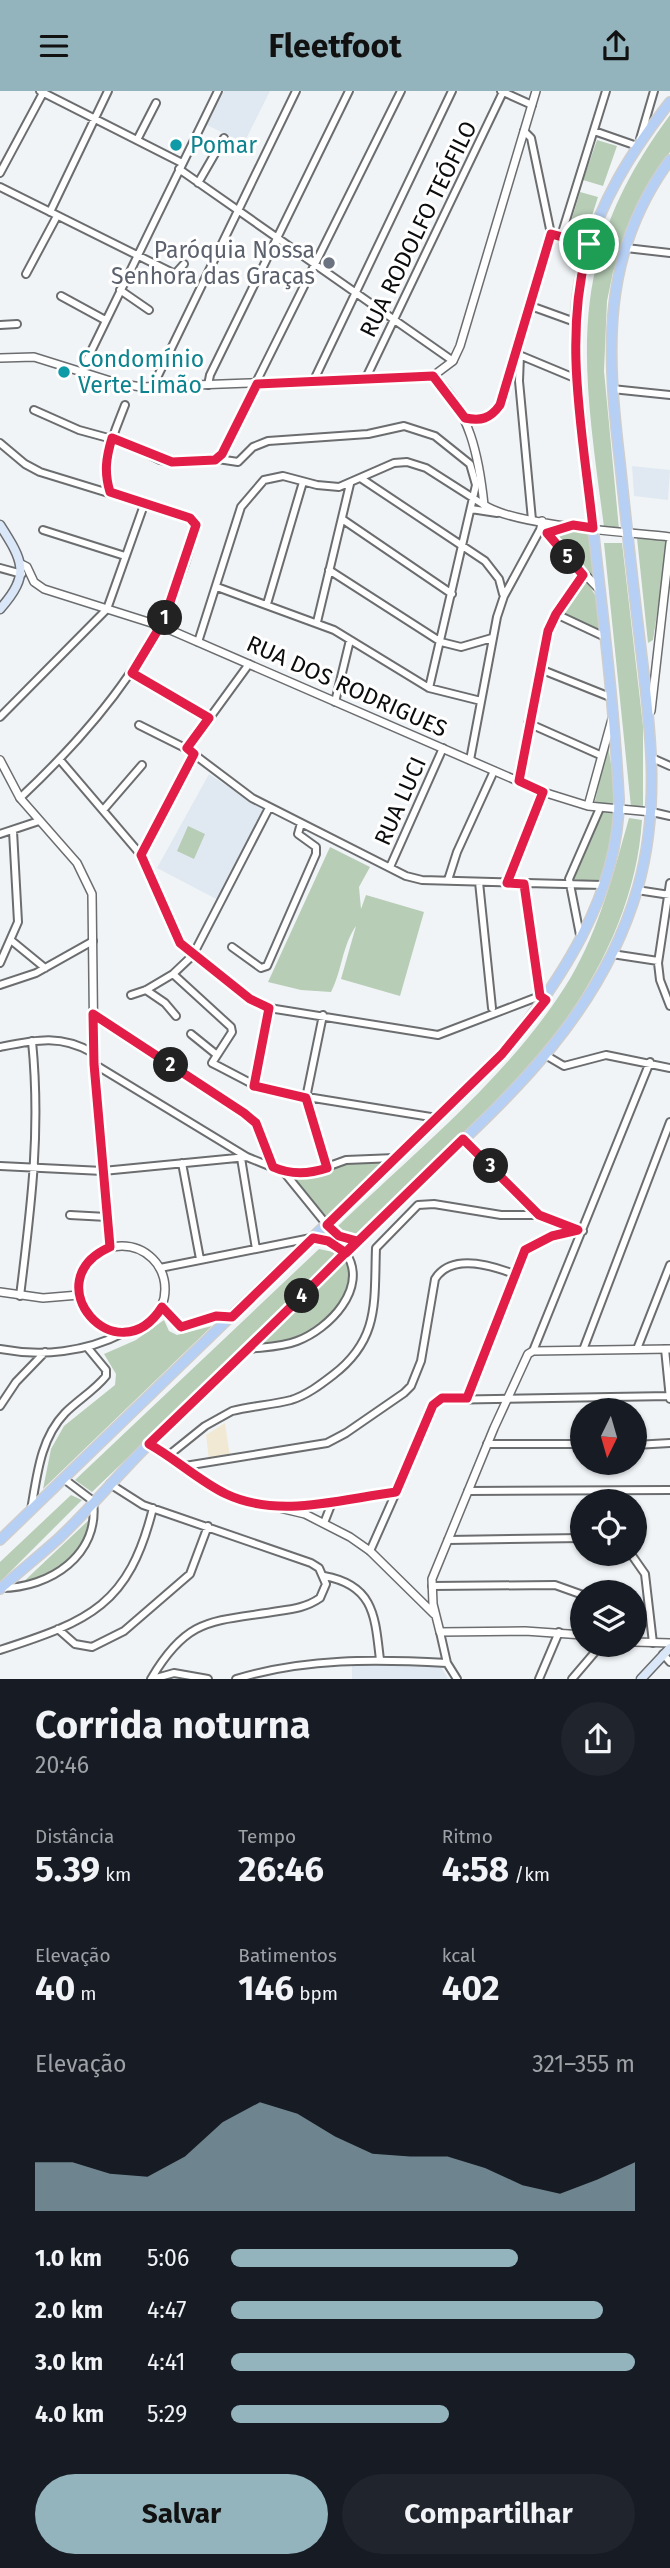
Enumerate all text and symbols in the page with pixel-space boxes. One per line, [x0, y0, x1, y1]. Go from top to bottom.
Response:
icon: menu [35, 27, 73, 65]
text: Fleetfoot [268, 27, 402, 65]
icon: share [597, 27, 635, 65]
street label: RUA RODOLFO TEÓFILO [353, 116, 483, 342]
place label: Pomar [190, 131, 257, 159]
marker: Pomar [168, 137, 184, 153]
pin [559, 214, 619, 274]
icon: arrive [570, 225, 608, 263]
place label: Paróquia Nossa Senhora das Graças [111, 236, 315, 290]
marker: Paróquia Nossa Senhora das Graças [321, 255, 337, 271]
place label: Condomínio Verte Limão [78, 345, 204, 399]
marker: Condomínio Verte Limão [56, 364, 72, 380]
pin: 5 [550, 539, 586, 575]
text: 5 [562, 545, 573, 568]
pin: 1 [148, 601, 182, 635]
text: 1 [160, 606, 169, 629]
street label: RUA DOS RODRIGUES [242, 629, 452, 743]
street label: RUA LUCI [368, 752, 432, 850]
pin: 2 [154, 1047, 188, 1083]
text: 2 [166, 1053, 175, 1076]
pin: 3 [474, 1149, 508, 1183]
text: 3 [486, 1154, 495, 1177]
pin: 4 [284, 1279, 320, 1313]
text: 4 [296, 1284, 307, 1307]
north arrow [570, 1398, 648, 1475]
map controls [570, 1398, 647, 1657]
button: locate [570, 1489, 647, 1566]
button: layers [570, 1580, 647, 1657]
text: Corrida noturna [35, 1702, 311, 1748]
button: share [561, 1702, 635, 1776]
text: 20:46 [35, 1751, 89, 1779]
text: Distância [35, 1825, 114, 1848]
text: Tempo [238, 1825, 296, 1848]
text: Ritmo [442, 1825, 493, 1848]
text: 5.39 [35, 1848, 100, 1890]
text: 26:46 [238, 1848, 324, 1890]
text: 4:58 [442, 1848, 509, 1890]
text: km [100, 1863, 131, 1886]
text: /km [509, 1863, 550, 1886]
text: Elevação [35, 1944, 111, 1967]
text: Batimentos [238, 1944, 337, 1967]
text: kcal [442, 1944, 476, 1967]
text: 40 [35, 1967, 75, 2009]
text: 146 [238, 1967, 294, 2009]
text: 402 [442, 1967, 500, 2009]
text: m [75, 1982, 97, 2005]
text: bpm [294, 1982, 338, 2005]
text: Elevação [35, 2050, 126, 2078]
text: 321–355 m [532, 2050, 635, 2078]
text: 1.0 km [35, 2244, 102, 2272]
text: 5:06 [147, 2244, 189, 2272]
text: 2.0 km [35, 2296, 103, 2324]
text: 4:47 [147, 2296, 187, 2324]
text: 3.0 km [35, 2348, 103, 2376]
text: 4:41 [147, 2348, 186, 2376]
text: 4.0 km [35, 2400, 104, 2428]
text: 5:29 [147, 2400, 187, 2428]
button: Salvar [35, 2474, 328, 2554]
button: Compartilhar [342, 2474, 635, 2554]

